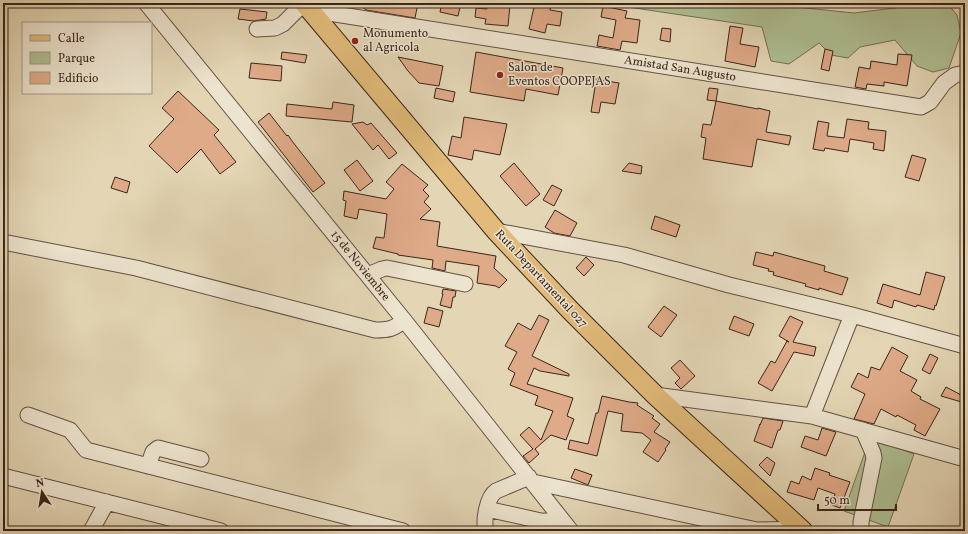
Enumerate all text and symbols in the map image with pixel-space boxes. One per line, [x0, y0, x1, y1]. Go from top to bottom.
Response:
legend [22, 22, 152, 94]
place label: Monumento al Agricola [363, 26, 428, 56]
text: Calle [58, 31, 85, 47]
marker: Monumento al Agricola [350, 36, 360, 46]
text: Parque [58, 51, 95, 67]
street label: Amistad San Augusto [623, 52, 737, 86]
place label: Salon de Eventos COOPEJAS [508, 60, 611, 90]
marker: Salon de Eventos COOPEJAS [495, 70, 505, 80]
text: Edificio [58, 71, 98, 87]
street label: Ruta Departamental 027 [491, 226, 591, 332]
street label: 15 de Noviembre [327, 227, 394, 305]
north arrow [22, 472, 62, 512]
text: N [35, 476, 46, 492]
scale bar [818, 486, 896, 512]
text: 50 m [824, 493, 850, 509]

